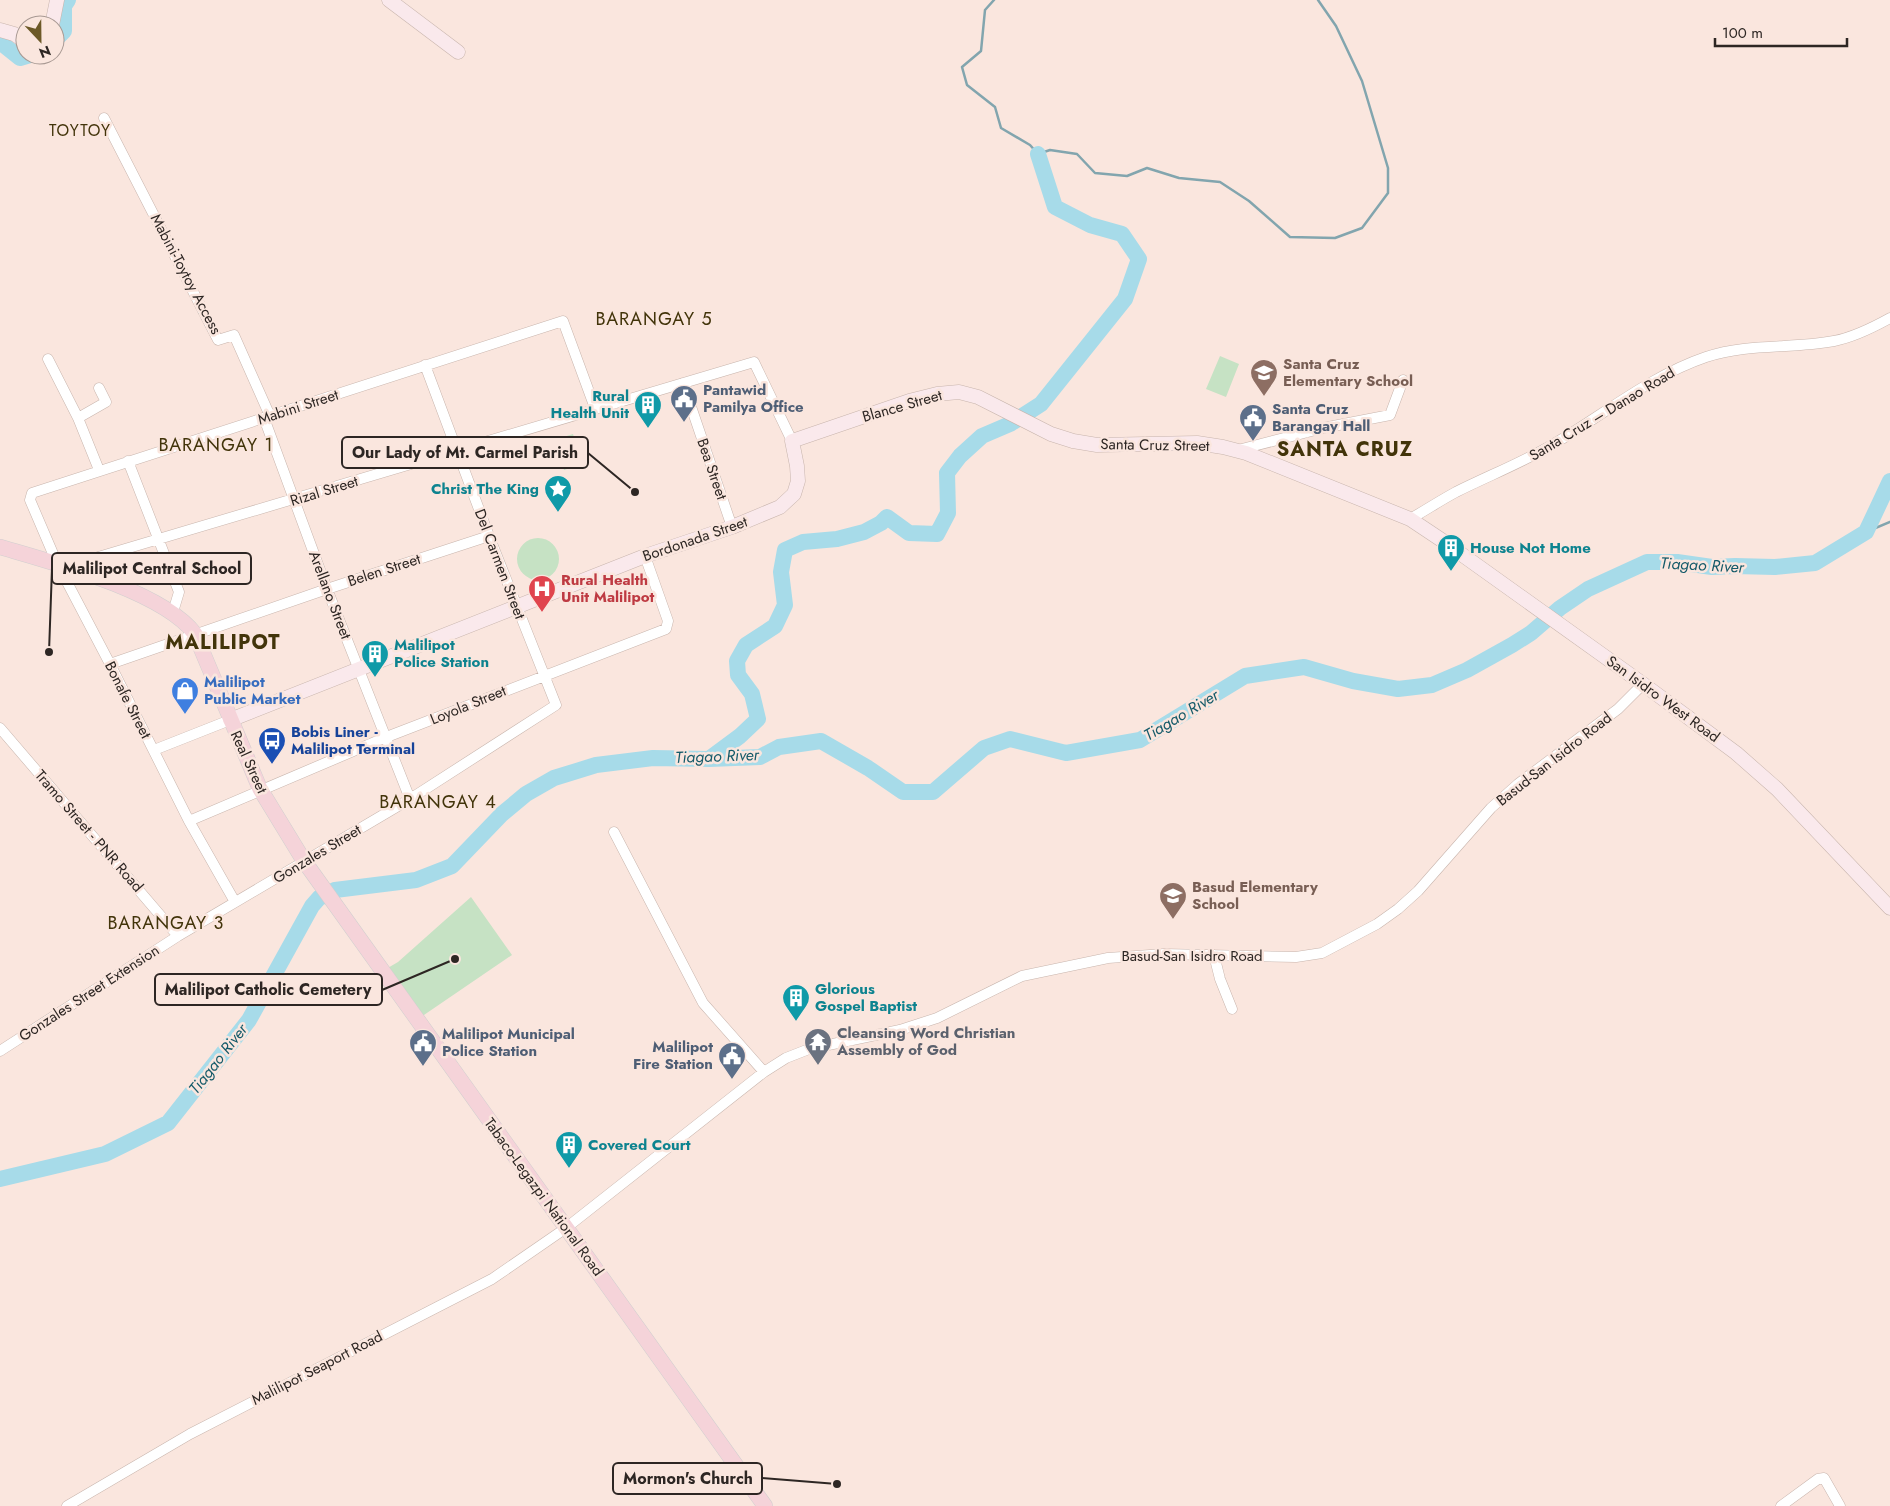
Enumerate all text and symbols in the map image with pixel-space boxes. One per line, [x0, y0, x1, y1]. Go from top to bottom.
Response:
north arrow [15, 15, 65, 65]
scale bar [1715, 15, 1848, 47]
text: 100 m [1722, 22, 1763, 44]
text: N [36, 41, 54, 63]
district label: TOYTOY [49, 119, 111, 142]
street label: Mabini-Toytoy Access [145, 210, 227, 338]
district label: BARANGAY 5 [595, 306, 713, 332]
place label: Santa Cruz Elementary School [1283, 353, 1413, 392]
school or university icon: Santa Cruz Elementary School [1249, 358, 1279, 397]
street label: Santa Cruz – Danao Road [1525, 362, 1679, 466]
place label: Pantawid Pamilya Office [703, 379, 804, 418]
street label: Mabini Street [255, 383, 342, 430]
public building icon: Pantawid Pamilya Office [669, 384, 699, 423]
street label: Blance Street [860, 384, 945, 428]
place label: Rural Health Unit [551, 385, 629, 424]
building icon: Rural Health Unit [633, 390, 663, 429]
place label: Santa Cruz Barangay Hall [1272, 398, 1370, 437]
public building icon: Santa Cruz Barangay Hall [1238, 403, 1268, 442]
district label: BARANGAY 1 [158, 432, 274, 458]
street label: Santa Cruz Street [1100, 433, 1210, 457]
street label: Bea Street [691, 435, 733, 503]
district label: SANTA CRUZ [1277, 435, 1413, 464]
callout: Our Lady of Mt. Carmel Parish [342, 437, 588, 468]
text: Our Lady of Mt. Carmel Parish [352, 441, 578, 464]
street label: Rizal Street [287, 470, 361, 512]
place icon: Christ The King [543, 474, 573, 513]
place label: Christ The King [431, 478, 539, 500]
street label: Del Carmen Street [469, 506, 531, 623]
street label: Bordonada Street [640, 511, 751, 567]
building icon: House Not Home [1436, 533, 1466, 572]
place label: House Not Home [1470, 537, 1591, 559]
street label: Arellano Street [303, 548, 357, 643]
street label: Belen Street [345, 548, 424, 592]
water label: Tiagao River [1660, 551, 1746, 579]
callout: Malilipot Central School [52, 553, 251, 584]
text: Malilipot Central School [63, 557, 241, 580]
place label: Rural Health Unit Malilipot [561, 569, 654, 608]
hospital icon: Rural Health Unit Malilipot [527, 574, 557, 613]
district label: MALILIPOT [166, 628, 280, 657]
place label: Malilipot Police Station [394, 634, 489, 673]
building icon: Malilipot Police Station [360, 639, 390, 678]
street label: San Isidro West Road [1602, 650, 1724, 748]
street label: Bonafe Street [99, 658, 157, 743]
place label: Malilipot Public Market [204, 671, 301, 710]
shop icon: Malilipot Public Market [170, 676, 200, 715]
street label: Loyola Street [427, 680, 510, 730]
water label: Tiagao River [1139, 683, 1224, 746]
street label: Basud-San Isidro Road [1492, 707, 1616, 811]
place label: Bobis Liner - Malilipot Terminal [291, 721, 415, 760]
bus stop icon: Bobis Liner - Malilipot Terminal [257, 726, 287, 765]
street label: Real Street [225, 727, 273, 797]
water label: Tiagao River [675, 743, 761, 769]
street label: Tramo Street - PNR Road [30, 765, 148, 897]
district label: BARANGAY 4 [379, 789, 497, 815]
street label: Gonzales Street [269, 819, 366, 889]
place label: Basud Elementary School [1192, 876, 1318, 915]
school or university icon: Basud Elementary School [1158, 881, 1188, 920]
district label: BARANGAY 3 [108, 910, 224, 936]
street label: Gonzales Street Extension [14, 939, 164, 1047]
street label: Basud-San Isidro Road [1121, 945, 1263, 967]
callout: Malilipot Catholic Cemetery [155, 974, 382, 1005]
text: Malilipot Catholic Cemetery [165, 978, 372, 1001]
place label: Glorious Gospel Baptist [815, 978, 917, 1017]
building icon: Glorious Gospel Baptist [781, 983, 811, 1022]
water label: Tiagao River [183, 1018, 254, 1099]
place label: Cleansing Word Christian Assembly of God [836, 1022, 1016, 1061]
place label: Malilipot Municipal Police Station [442, 1023, 575, 1062]
temple icon: Cleansing Word Christian Assembly of God [803, 1027, 833, 1066]
public building icon: Malilipot Municipal Police Station [408, 1028, 438, 1067]
place label: Malilipot Fire Station [633, 1036, 713, 1075]
public building icon: Malilipot Fire Station [717, 1041, 747, 1080]
street label: Tabaco-Legazpi National Road [479, 1113, 609, 1281]
building icon: Covered Court [554, 1130, 584, 1169]
place label: Covered Court [588, 1134, 691, 1156]
street label: Malilipot Seaport Road [248, 1325, 386, 1411]
callout: Mormon's Church [613, 1463, 762, 1494]
text: Mormon's Church [623, 1467, 753, 1490]

